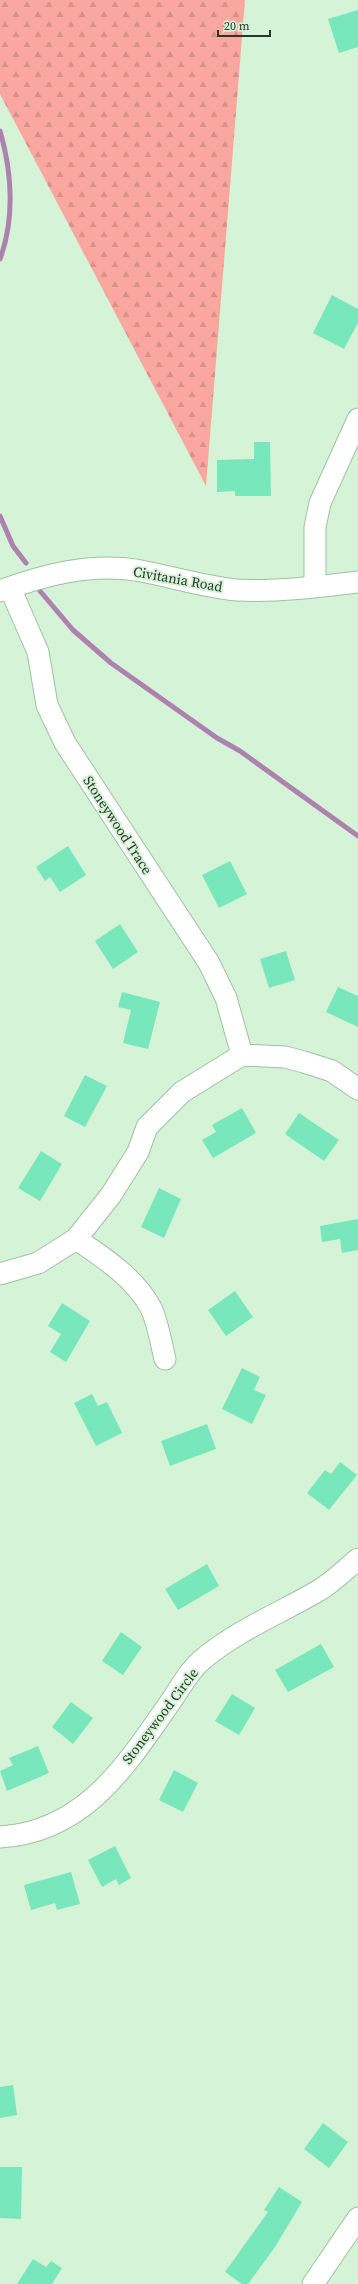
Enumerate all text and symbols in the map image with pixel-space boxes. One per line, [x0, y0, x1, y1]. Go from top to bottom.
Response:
scale bar [218, 12, 270, 38]
text: 20 m [224, 18, 250, 34]
street label: Civitania Road [132, 561, 224, 597]
street label: Stoneywood Trace [79, 772, 157, 878]
street label: Stoneywood Circle [117, 1664, 203, 1768]

